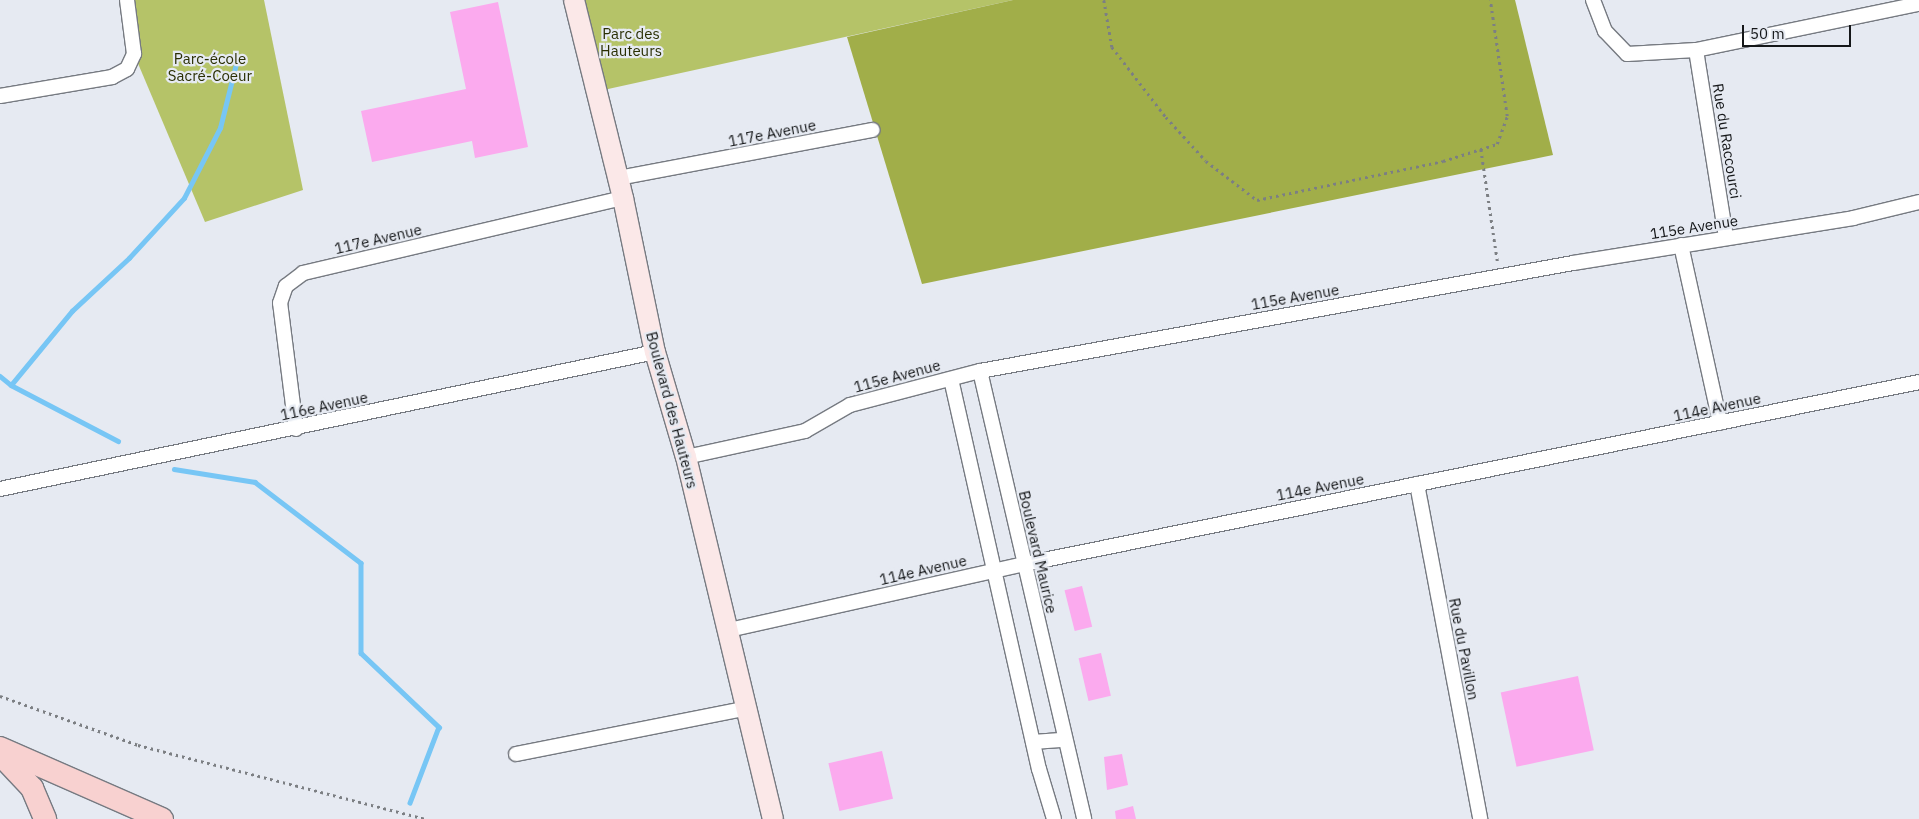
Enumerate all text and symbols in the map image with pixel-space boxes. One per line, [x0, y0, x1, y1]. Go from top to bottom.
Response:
scale bar [1744, 15, 1853, 47]
park label: Parc des Hauteurs [600, 24, 662, 59]
text: 50 m [1750, 24, 1785, 43]
park label: Parc-école Sacré-Coeur [168, 49, 252, 84]
street label: Rue du Raccourci [1709, 82, 1745, 200]
street label: 117e Avenue [727, 116, 817, 150]
street label: 115e Avenue [1649, 211, 1739, 243]
street label: 117e Avenue [333, 220, 423, 258]
street label: 115e Avenue [1250, 280, 1340, 314]
street label: Boulevard des Hauteurs [642, 330, 702, 490]
street label: 115e Avenue [852, 356, 942, 396]
street label: 116e Avenue [279, 388, 369, 424]
street label: 114e Avenue [1672, 389, 1762, 425]
street label: 114e Avenue [1275, 470, 1365, 504]
street label: Boulevard Maurice [1015, 489, 1061, 615]
street label: 114e Avenue [878, 551, 968, 589]
street label: Rue du Pavillon [1445, 596, 1483, 702]

